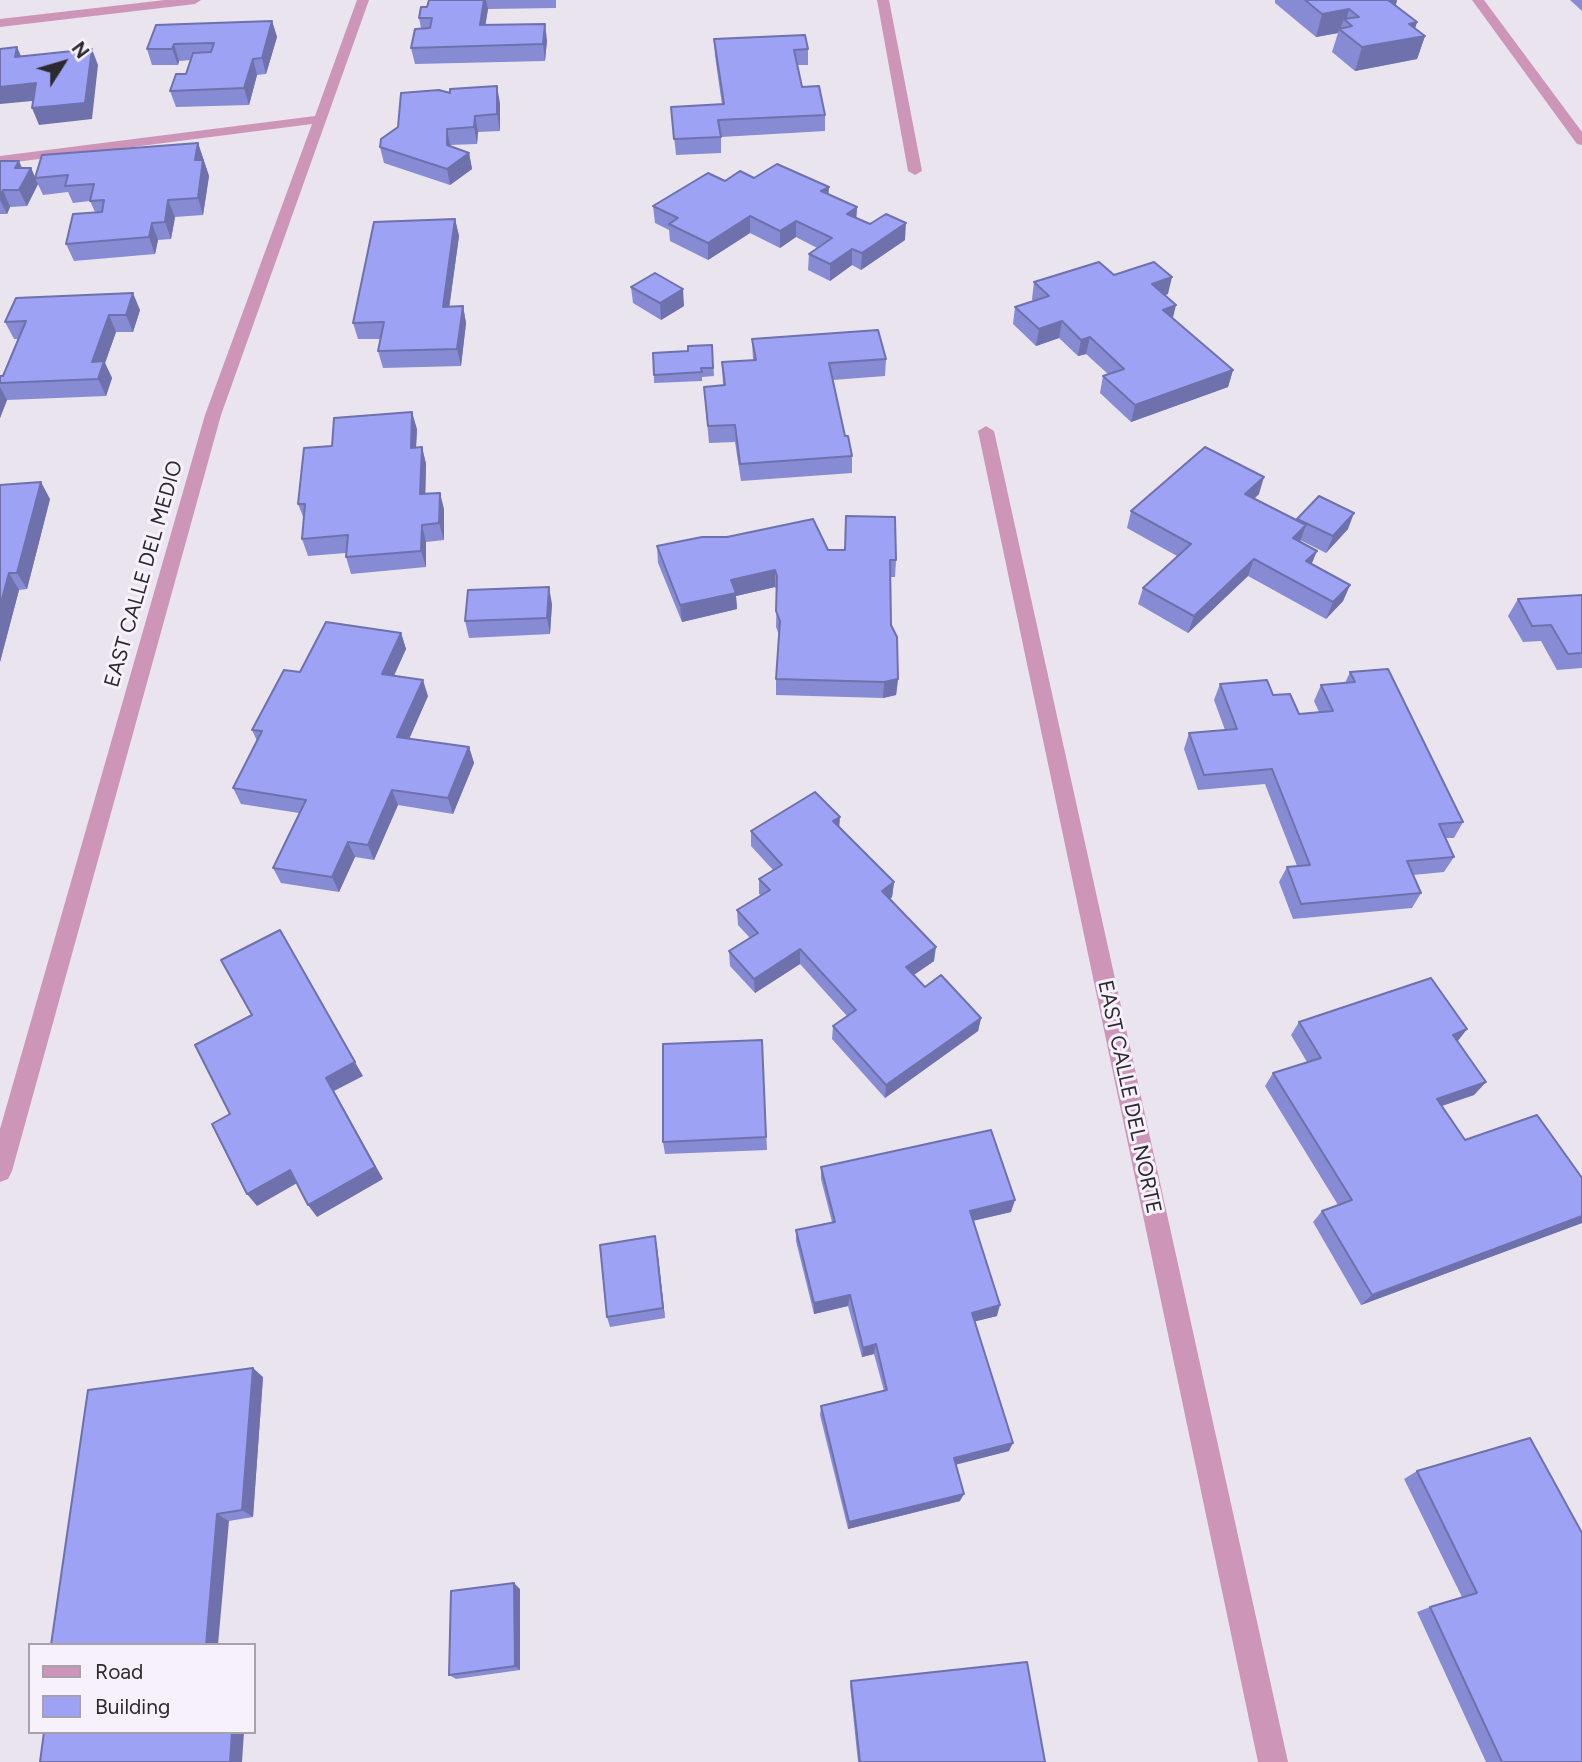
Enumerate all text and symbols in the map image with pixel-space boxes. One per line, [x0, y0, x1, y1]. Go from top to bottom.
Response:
north arrow [28, 28, 98, 98]
text: N [67, 37, 94, 63]
street label: EAST CALLE DEL MEDIO [100, 458, 188, 690]
street label: EAST CALLE DEL NORTE [1092, 978, 1166, 1216]
legend [28, 1643, 256, 1734]
text: Road [95, 1659, 143, 1684]
text: Building [95, 1694, 170, 1719]

